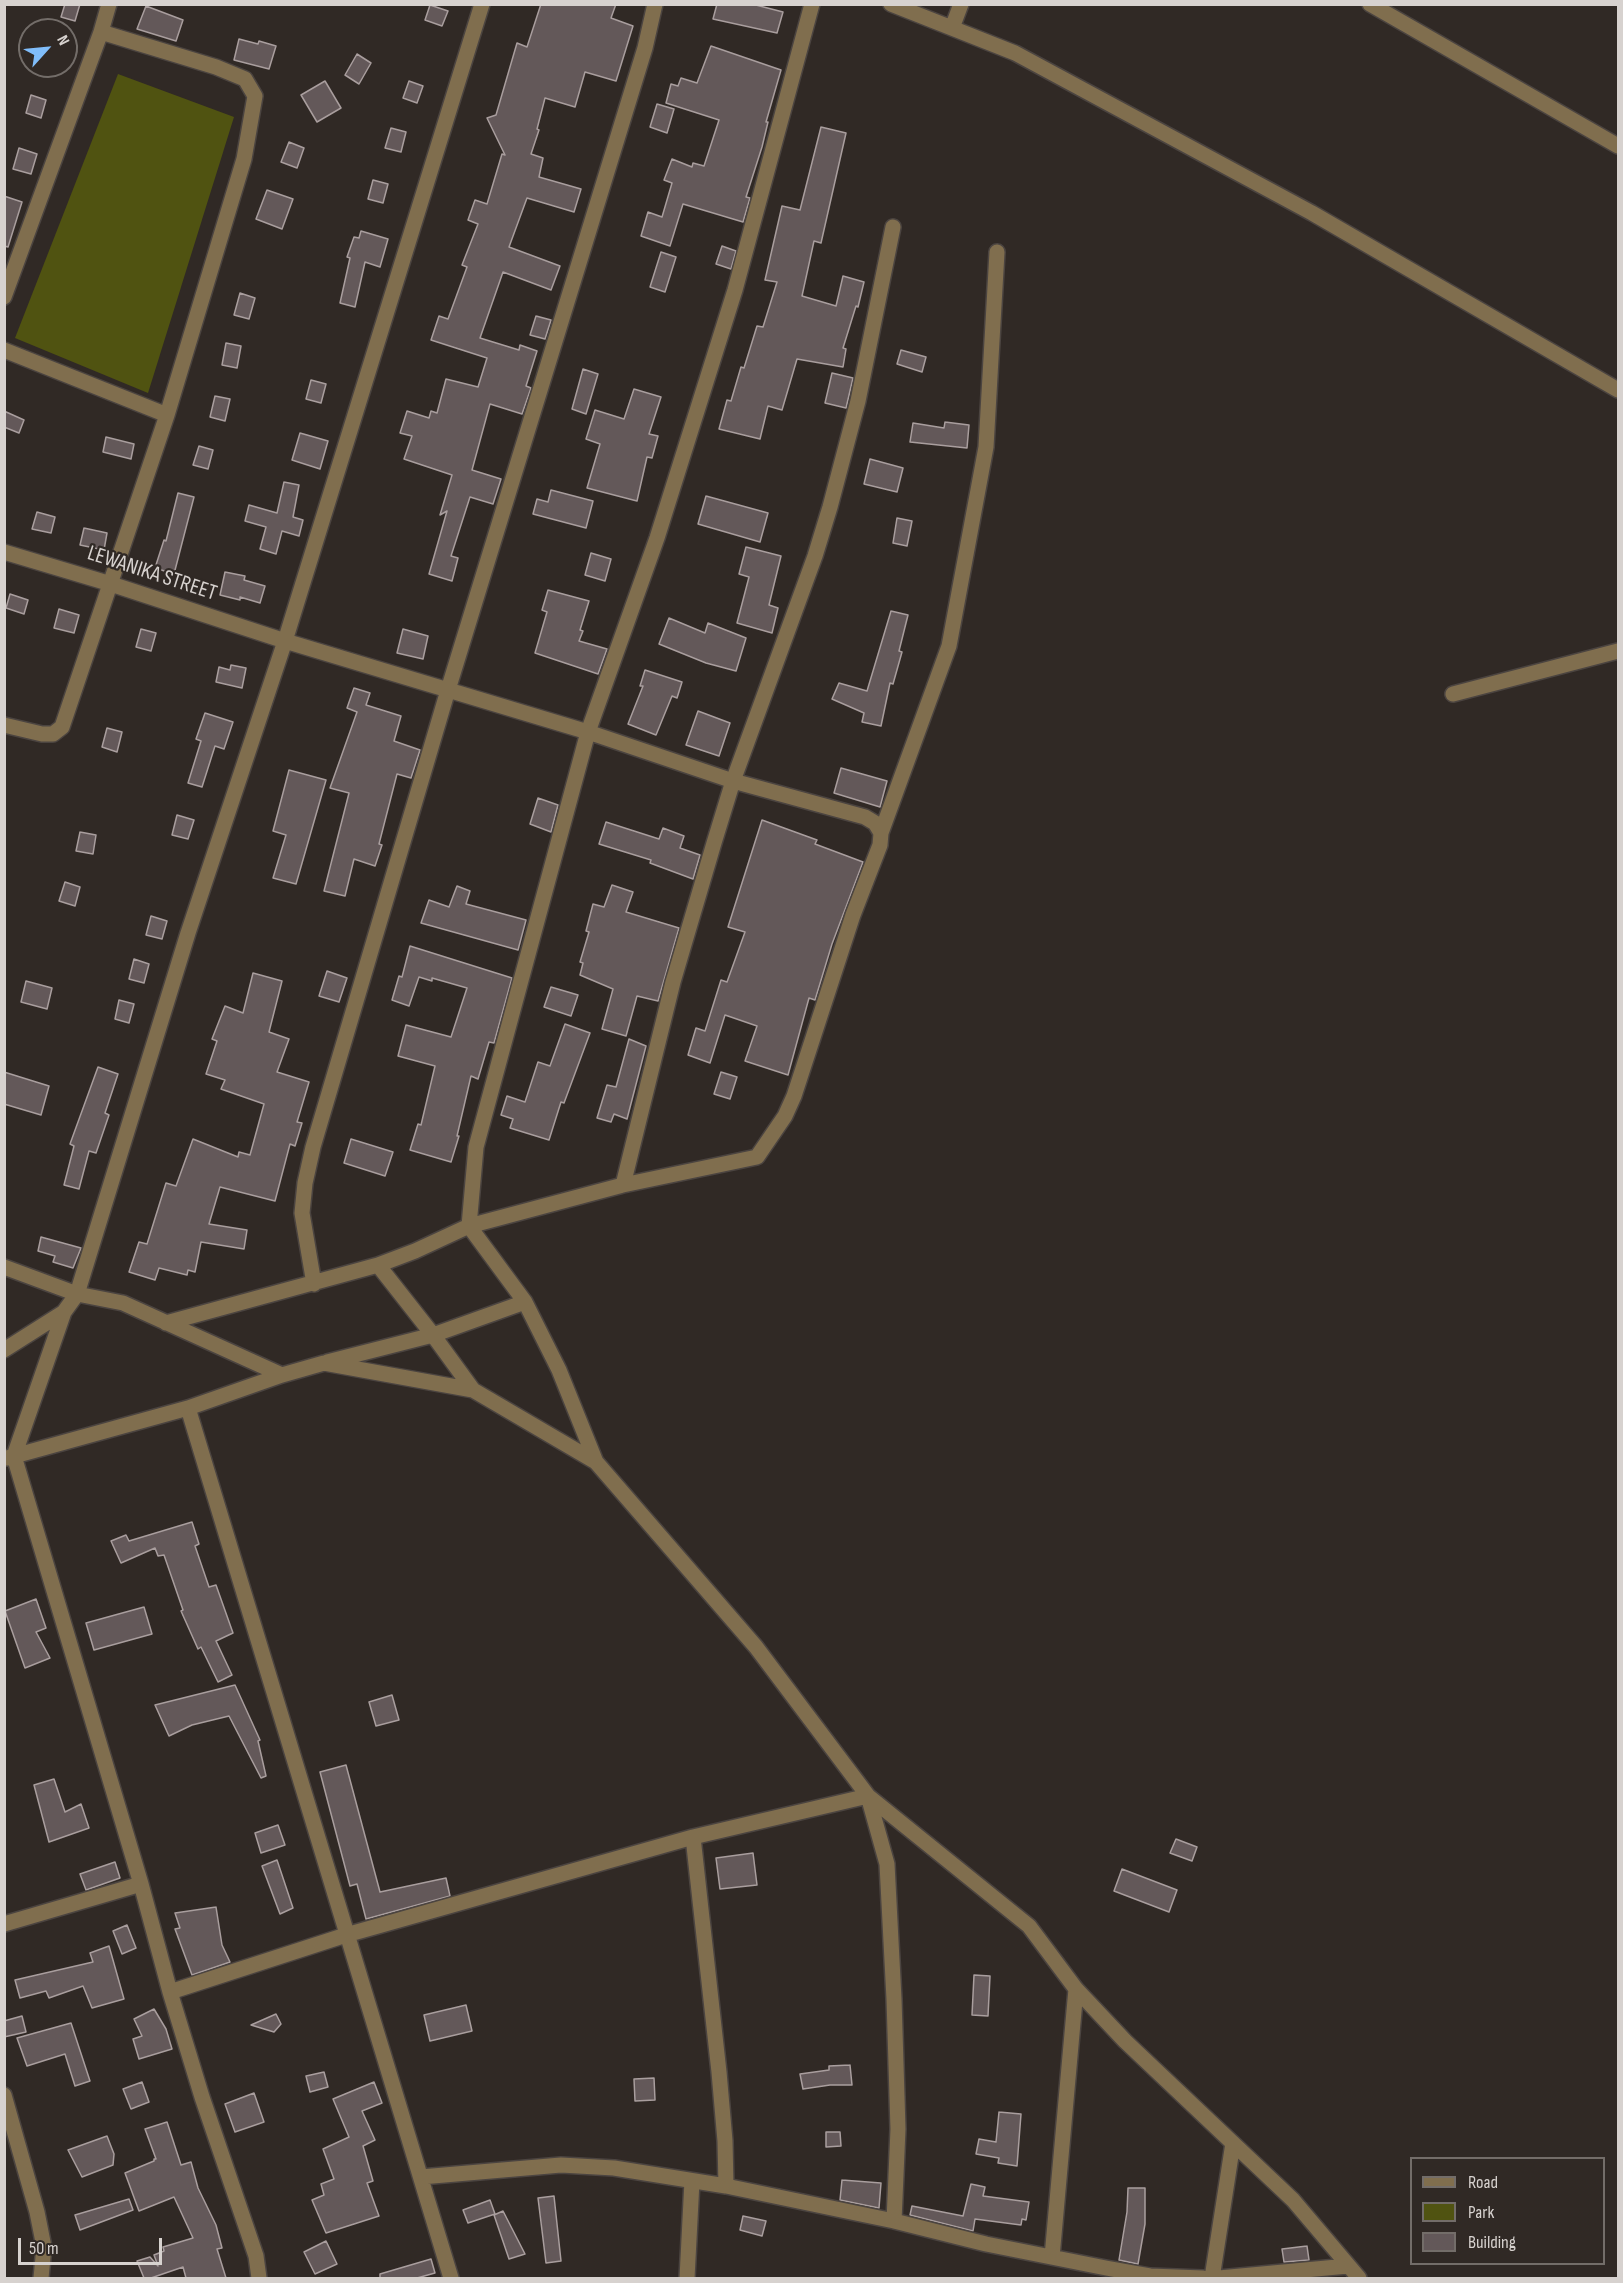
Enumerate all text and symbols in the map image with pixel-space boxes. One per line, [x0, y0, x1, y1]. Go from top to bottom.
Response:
north arrow [18, 18, 78, 78]
text: N [52, 32, 73, 49]
street label: LEWANIKA STREET [84, 541, 220, 607]
legend [1410, 2157, 1605, 2265]
text: Road [1468, 2172, 1498, 2193]
text: Park [1468, 2202, 1494, 2223]
scale bar [21, 2226, 165, 2264]
text: Building [1468, 2232, 1516, 2253]
text: 50 m [29, 2238, 59, 2259]

